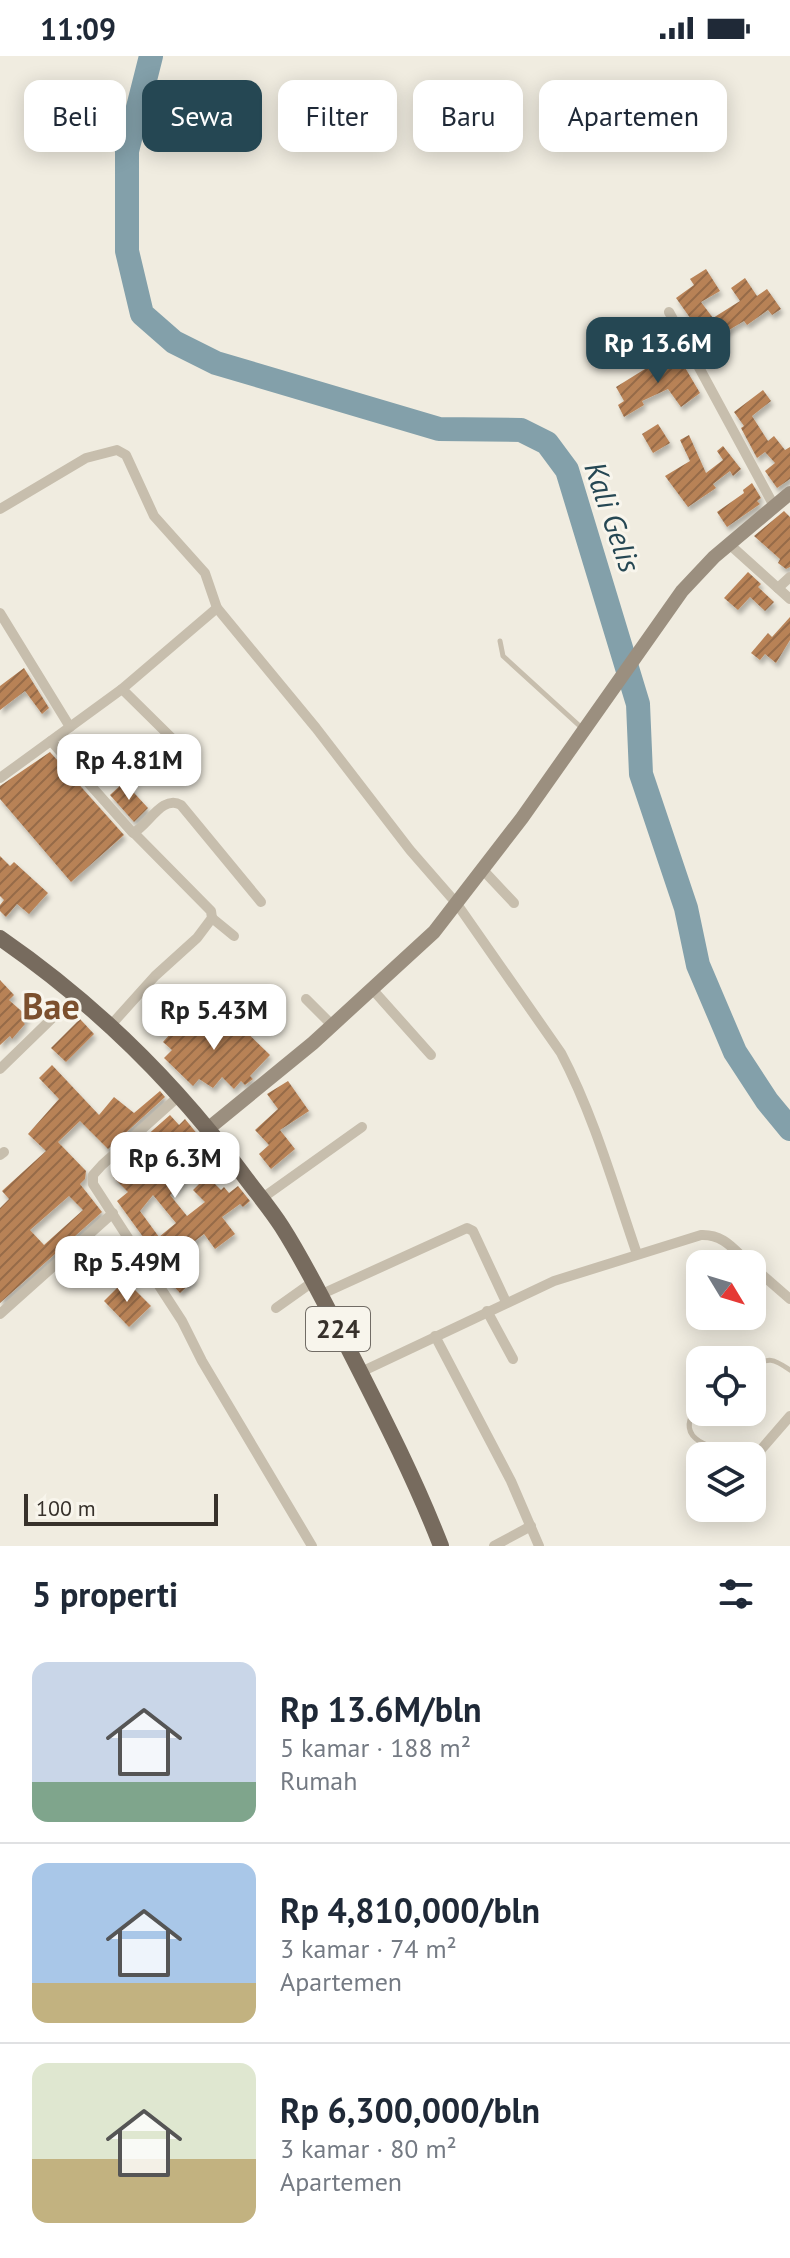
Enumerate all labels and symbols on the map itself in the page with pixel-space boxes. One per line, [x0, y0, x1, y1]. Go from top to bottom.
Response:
pin: Rp 13.6M [575, 317, 741, 385]
water label: Kali Gelis [576, 456, 650, 577]
pin: Rp 4.81M [46, 734, 212, 802]
district label: Bae [22, 982, 80, 1029]
pin: Rp 5.43M [131, 984, 297, 1052]
pin: Rp 6.3M [101, 1132, 249, 1200]
pin: Rp 5.49M [44, 1236, 210, 1304]
north arrow [686, 1250, 766, 1330]
road number: 224 [306, 1307, 370, 1351]
scale bar [24, 1490, 218, 1526]

